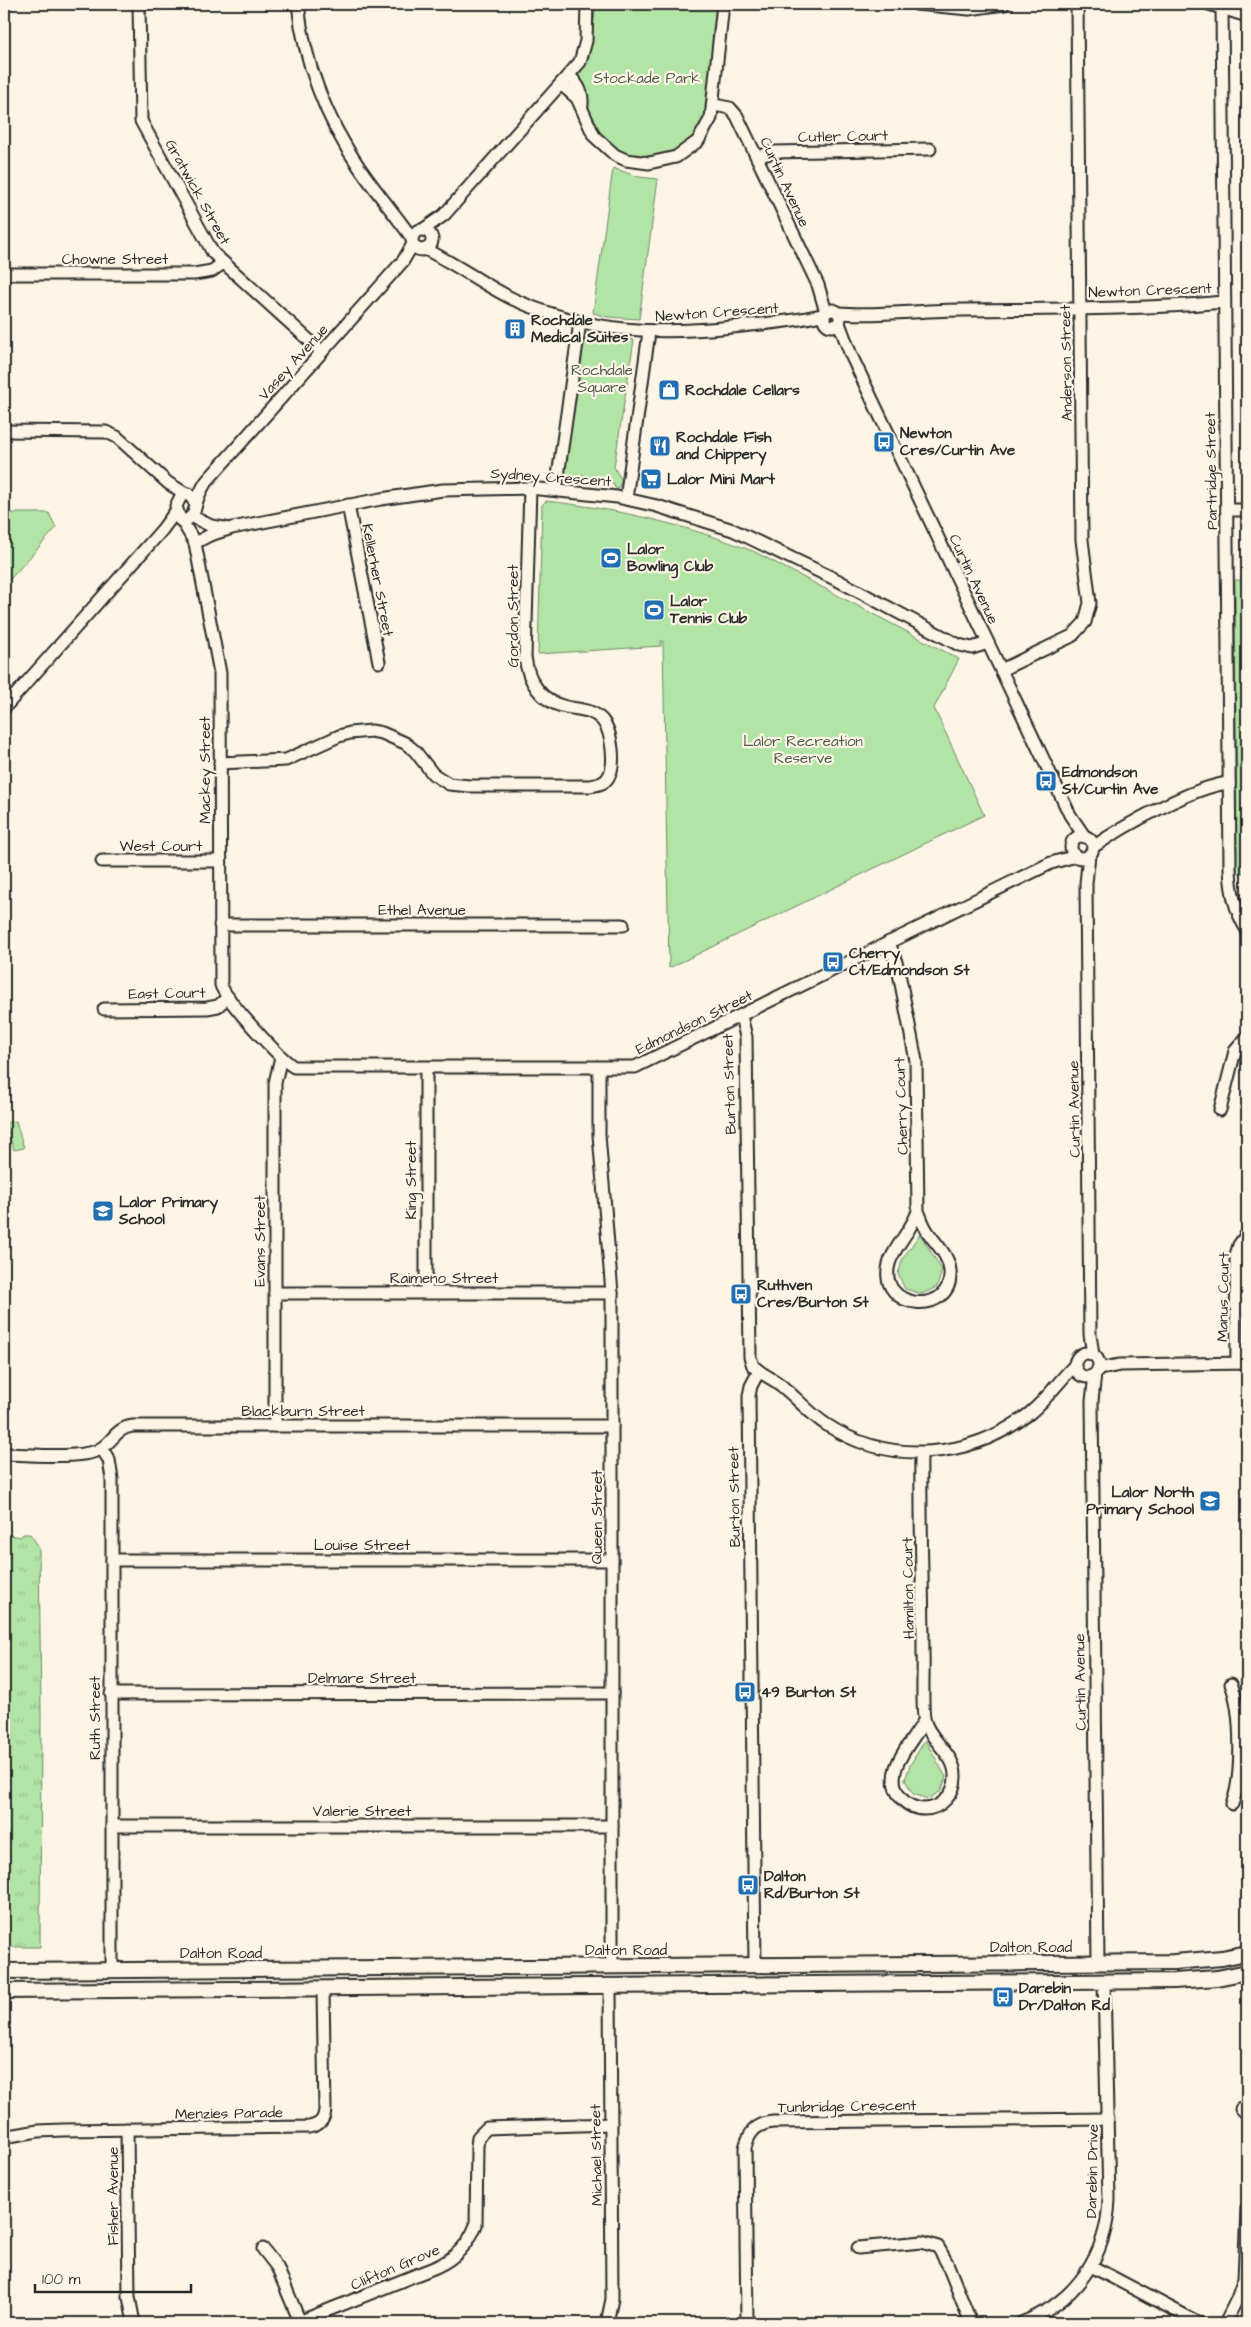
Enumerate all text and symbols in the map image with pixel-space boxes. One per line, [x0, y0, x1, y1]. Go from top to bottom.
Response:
park label: Stockade Park [594, 68, 700, 89]
street label: Cutler Court [798, 125, 888, 148]
street label: Curtin Avenue [755, 134, 815, 231]
street label: Gratwick Street [160, 136, 235, 249]
street label: Chowne Street [62, 249, 168, 270]
street label: Newton Crescent [1088, 278, 1212, 303]
street label: Newton Crescent [655, 298, 779, 327]
street label: Anderson Street [1055, 304, 1078, 422]
place label: Rochdale Medical Suites [531, 310, 629, 348]
building icon: Rochdale Medical Suites [503, 317, 527, 341]
street label: Vasey Avenue [254, 320, 334, 406]
park label: Rochdale Square [571, 360, 633, 398]
shop icon: Rochdale Cellars [657, 378, 681, 402]
place label: Rochdale Cellars [685, 380, 800, 401]
street label: Partridge Street [1200, 412, 1224, 530]
place label: Newton Cres/Curtin Ave [900, 423, 1015, 461]
place label: Rochdale Fish and Chippery [675, 427, 772, 466]
bus stop icon: Newton Cres/Curtin Ave [872, 430, 896, 454]
restaurant icon: Rochdale Fish and Chippery [648, 434, 672, 458]
street label: Sydney Crescent [490, 463, 612, 493]
supermarket icon: Lalor Mini Mart [639, 467, 663, 491]
place label: Lalor Mini Mart [667, 469, 776, 490]
street label: Kellerher Street [356, 522, 399, 638]
street label: Curtin Avenue [944, 531, 1004, 628]
place label: Lalor Bowling Club [627, 539, 714, 579]
sports icon: Lalor Bowling Club [599, 546, 623, 570]
street label: Gordon Street [503, 564, 524, 668]
place label: Lalor Tennis Club [669, 591, 748, 629]
sports icon: Lalor Tennis Club [642, 598, 666, 622]
street label: Mackey Street [195, 716, 217, 824]
park label: Lalor Recreation Reserve [743, 731, 863, 769]
place label: Edmondson St/Curtin Ave [1061, 762, 1158, 800]
bus stop icon: Edmondson St/Curtin Ave [1034, 769, 1058, 793]
street label: West Court [120, 836, 202, 857]
street label: Ethel Avenue [378, 900, 466, 921]
place label: Cherry Ct/Edmondson St [849, 943, 970, 981]
bus stop icon: Cherry Ct/Edmondson St [821, 950, 845, 974]
street label: East Court [128, 982, 206, 1005]
street label: Edmondson Street [632, 985, 756, 1060]
street label: Burton Street [717, 1033, 742, 1135]
street label: Cherry Court [889, 1057, 915, 1155]
street label: Curtin Avenue [1063, 1060, 1086, 1158]
street label: King Street [401, 1141, 423, 1219]
place label: Lalor Primary School [118, 1192, 219, 1230]
street label: Evans Street [250, 1195, 271, 1287]
school or university icon: Lalor Primary School [91, 1199, 115, 1223]
street label: Manus Court [1212, 1252, 1235, 1342]
street label: Raimeno Street [390, 1268, 498, 1289]
place label: Ruthven Cres/Burton St [757, 1275, 870, 1313]
bus stop icon: Ruthven Cres/Burton St [729, 1282, 753, 1306]
street label: Blackburn Street [241, 1401, 365, 1422]
street label: Burton Street [723, 1446, 746, 1548]
street label: Queen Street [587, 1470, 608, 1564]
place label: Lalor North Primary School [1086, 1482, 1195, 1521]
school or university icon: Lalor North Primary School [1198, 1489, 1222, 1513]
street label: Louise Street [314, 1535, 410, 1556]
street label: Hamilton Court [897, 1537, 920, 1639]
street label: Curtin Avenue [1069, 1633, 1092, 1731]
street label: Delmare Street [308, 1668, 416, 1689]
street label: Ruth Street [85, 1676, 106, 1760]
bus stop icon: 49 Burton St [733, 1680, 757, 1704]
place label: 49 Burton St [761, 1682, 857, 1703]
street label: Valerie Street [313, 1801, 411, 1822]
place label: Dalton Rd/Burton St [764, 1866, 860, 1904]
bus stop icon: Dalton Rd/Burton St [736, 1873, 760, 1897]
street label: Dalton Road [990, 1937, 1072, 1958]
street label: Dalton Road [585, 1940, 667, 1961]
street label: Dalton Road [180, 1943, 262, 1964]
place label: Darebin Dr/Dalton Rd [1019, 1978, 1110, 2016]
bus stop icon: Darebin Dr/Dalton Rd [991, 1985, 1015, 2009]
street label: Tunbridge Crescent [777, 2095, 917, 2119]
street label: Menzies Parade [175, 2102, 283, 2125]
street label: Michael Street [585, 2104, 608, 2206]
street label: Darebin Drive [1081, 2124, 1104, 2218]
street label: Fisher Avenue [103, 2147, 124, 2245]
street label: Clifton Grove [347, 2239, 443, 2296]
scale bar [35, 2262, 191, 2294]
text: 100 m [42, 2269, 81, 2290]

